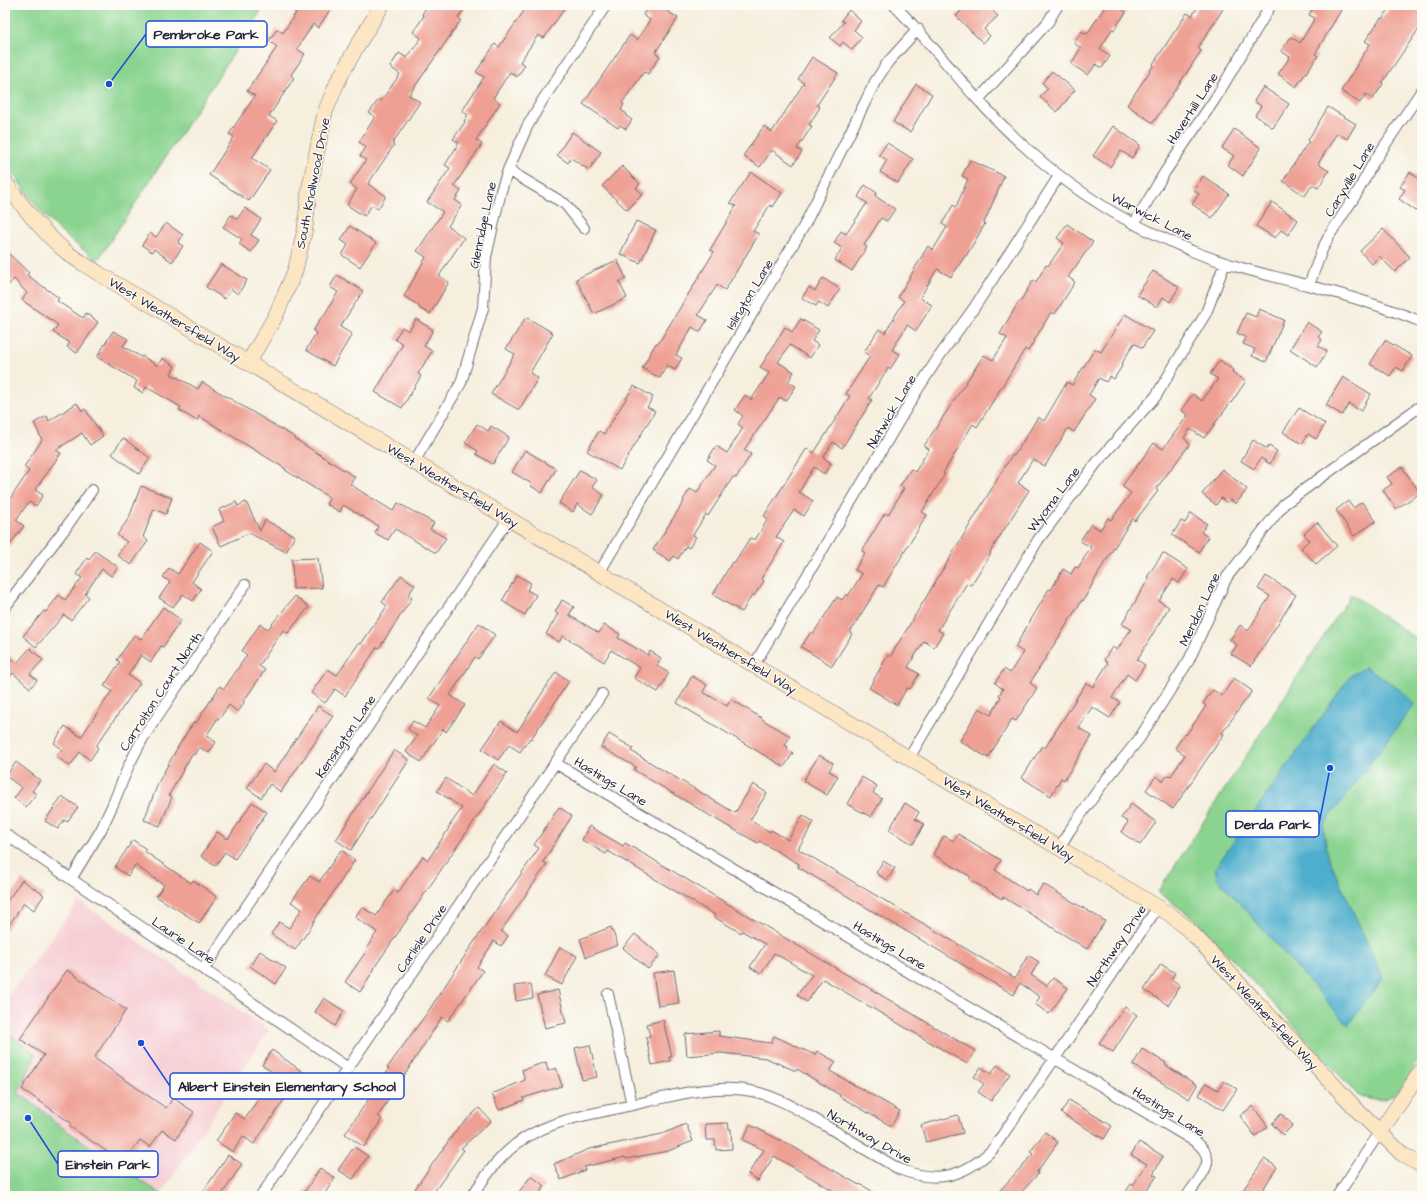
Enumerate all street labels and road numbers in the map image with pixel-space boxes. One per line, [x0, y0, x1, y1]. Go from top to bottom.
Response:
street label: Haverhill Lane [1163, 69, 1223, 148]
street label: South Knollwood Drive [291, 116, 335, 250]
street label: Caryville Lane [1320, 139, 1380, 221]
street label: Glenridge Lane [465, 180, 502, 271]
street label: Warwick Lane [1108, 189, 1195, 245]
street label: Islington Lane [722, 256, 779, 334]
street label: West Weathersfield Way [105, 273, 244, 367]
street label: Natwick Lane [863, 371, 921, 452]
street label: West Weathersfield Way [383, 439, 522, 533]
street label: Wyoma Lane [1023, 463, 1085, 537]
street label: Mendon Lane [1175, 570, 1225, 649]
street label: West Weathersfield Way [661, 605, 800, 699]
street label: Carrolton Court North [115, 628, 207, 755]
street label: Kensington Lane [311, 692, 381, 782]
street label: Hastings Lane [570, 753, 650, 812]
street label: West Weathersfield Way [939, 772, 1078, 866]
street label: Carlisle Drive [392, 901, 451, 976]
street label: Northway Drive [1083, 901, 1152, 991]
street label: Laurie Lane [148, 913, 219, 969]
street label: Hastings Lane [849, 917, 929, 976]
street label: West Weathersfield Way [1205, 951, 1322, 1075]
street label: Hastings Lane [1128, 1082, 1208, 1142]
street label: Northway Drive [823, 1105, 915, 1169]

